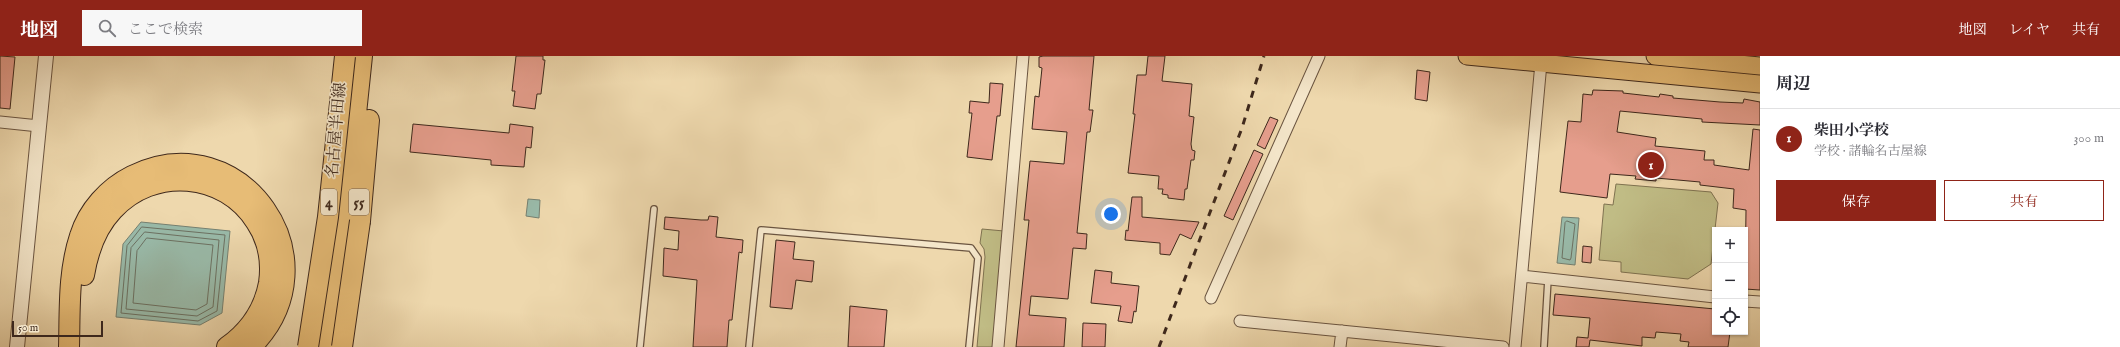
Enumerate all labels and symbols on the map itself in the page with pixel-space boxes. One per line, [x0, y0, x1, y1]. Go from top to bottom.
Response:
street label: 名古屋半田線 [323, 81, 351, 179]
pin: 1 [1638, 150, 1664, 180]
road number: 4 [321, 189, 337, 215]
road number: 55 [349, 189, 369, 215]
your location [1101, 204, 1121, 224]
scale bar [12, 319, 103, 338]

